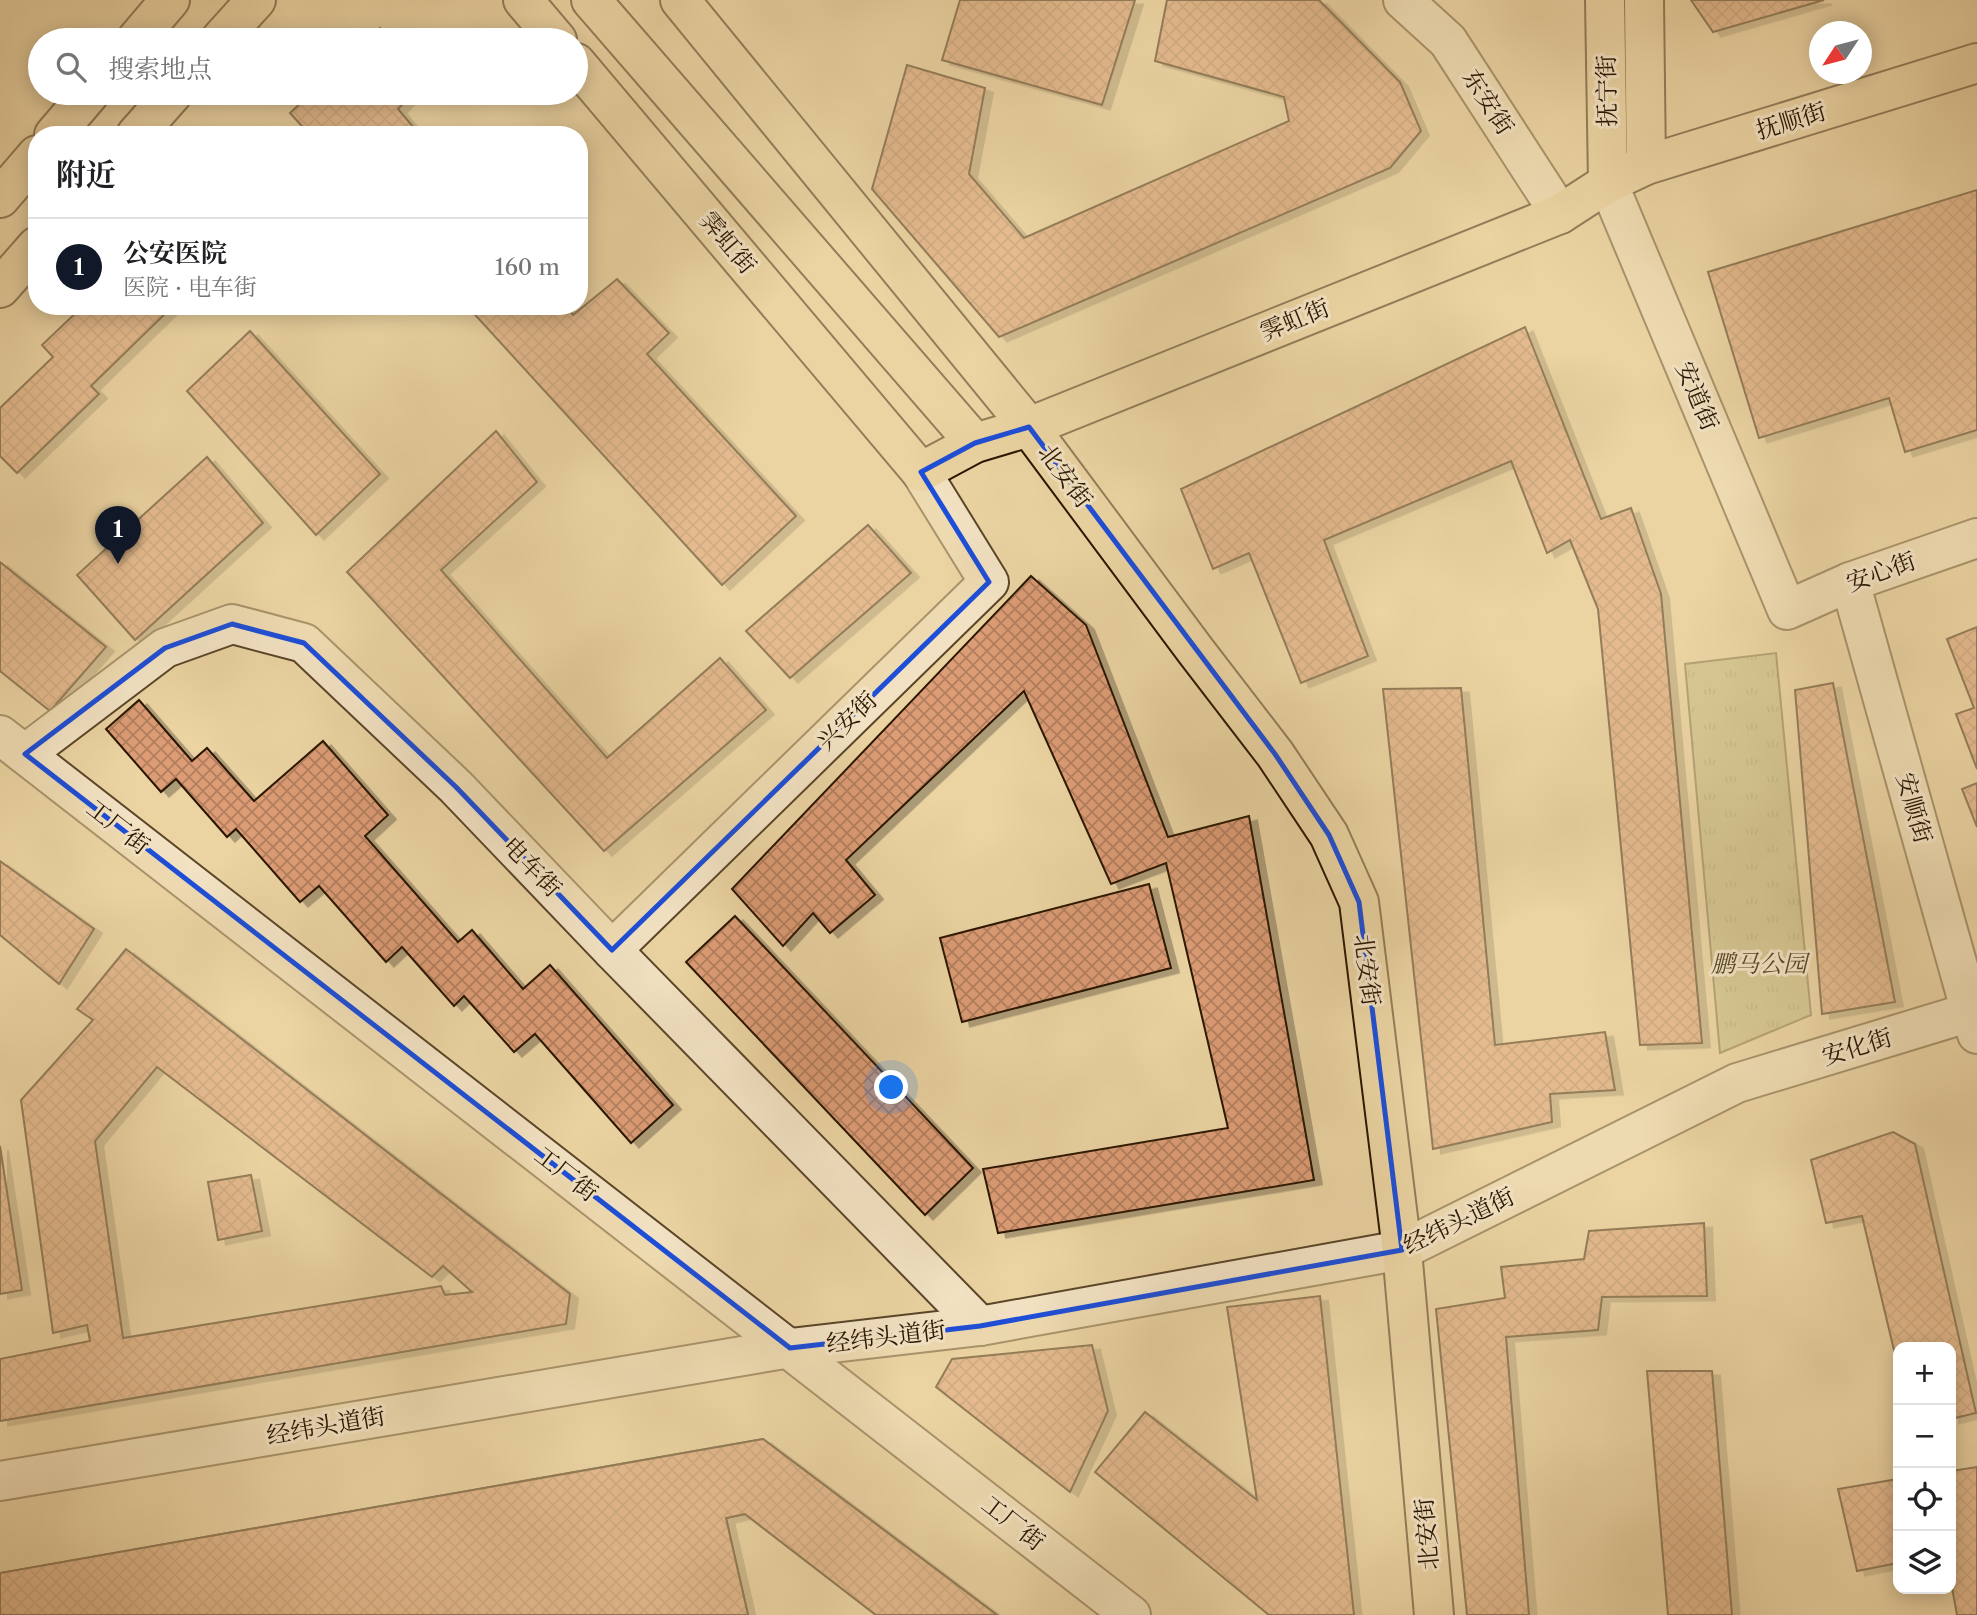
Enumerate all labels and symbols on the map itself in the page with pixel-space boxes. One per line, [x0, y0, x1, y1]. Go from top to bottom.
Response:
north arrow [1809, 21, 1872, 84]
street label: 抚宁街 [1591, 55, 1622, 127]
street label: 东安街 [1457, 64, 1520, 140]
street label: 抚顺街 [1752, 96, 1830, 145]
street label: 霁虹街 [694, 206, 763, 280]
street label: 霁虹街 [1256, 293, 1334, 346]
street label: 安道街 [1670, 357, 1725, 435]
street label: 北安街 [1032, 438, 1099, 513]
pin: 1 [95, 506, 141, 564]
street label: 安心街 [1842, 546, 1920, 597]
street label: 兴安街 [811, 685, 883, 756]
street label: 安顺街 [1891, 769, 1938, 846]
street label: 工厂街 [81, 793, 156, 860]
street label: 电车街 [497, 831, 568, 903]
street label: 北安街 [1349, 932, 1386, 1007]
park label: 鹏马公园 [1711, 949, 1811, 978]
street label: 安化街 [1818, 1022, 1896, 1071]
your location [874, 1070, 908, 1104]
street label: 工厂街 [529, 1140, 604, 1207]
street label: 经纬头道街 [1398, 1181, 1519, 1260]
street label: 经纬头道街 [825, 1315, 947, 1358]
street label: 经纬头道街 [264, 1401, 388, 1450]
street label: 工厂街 [976, 1489, 1051, 1556]
street label: 北安街 [1409, 1497, 1444, 1571]

